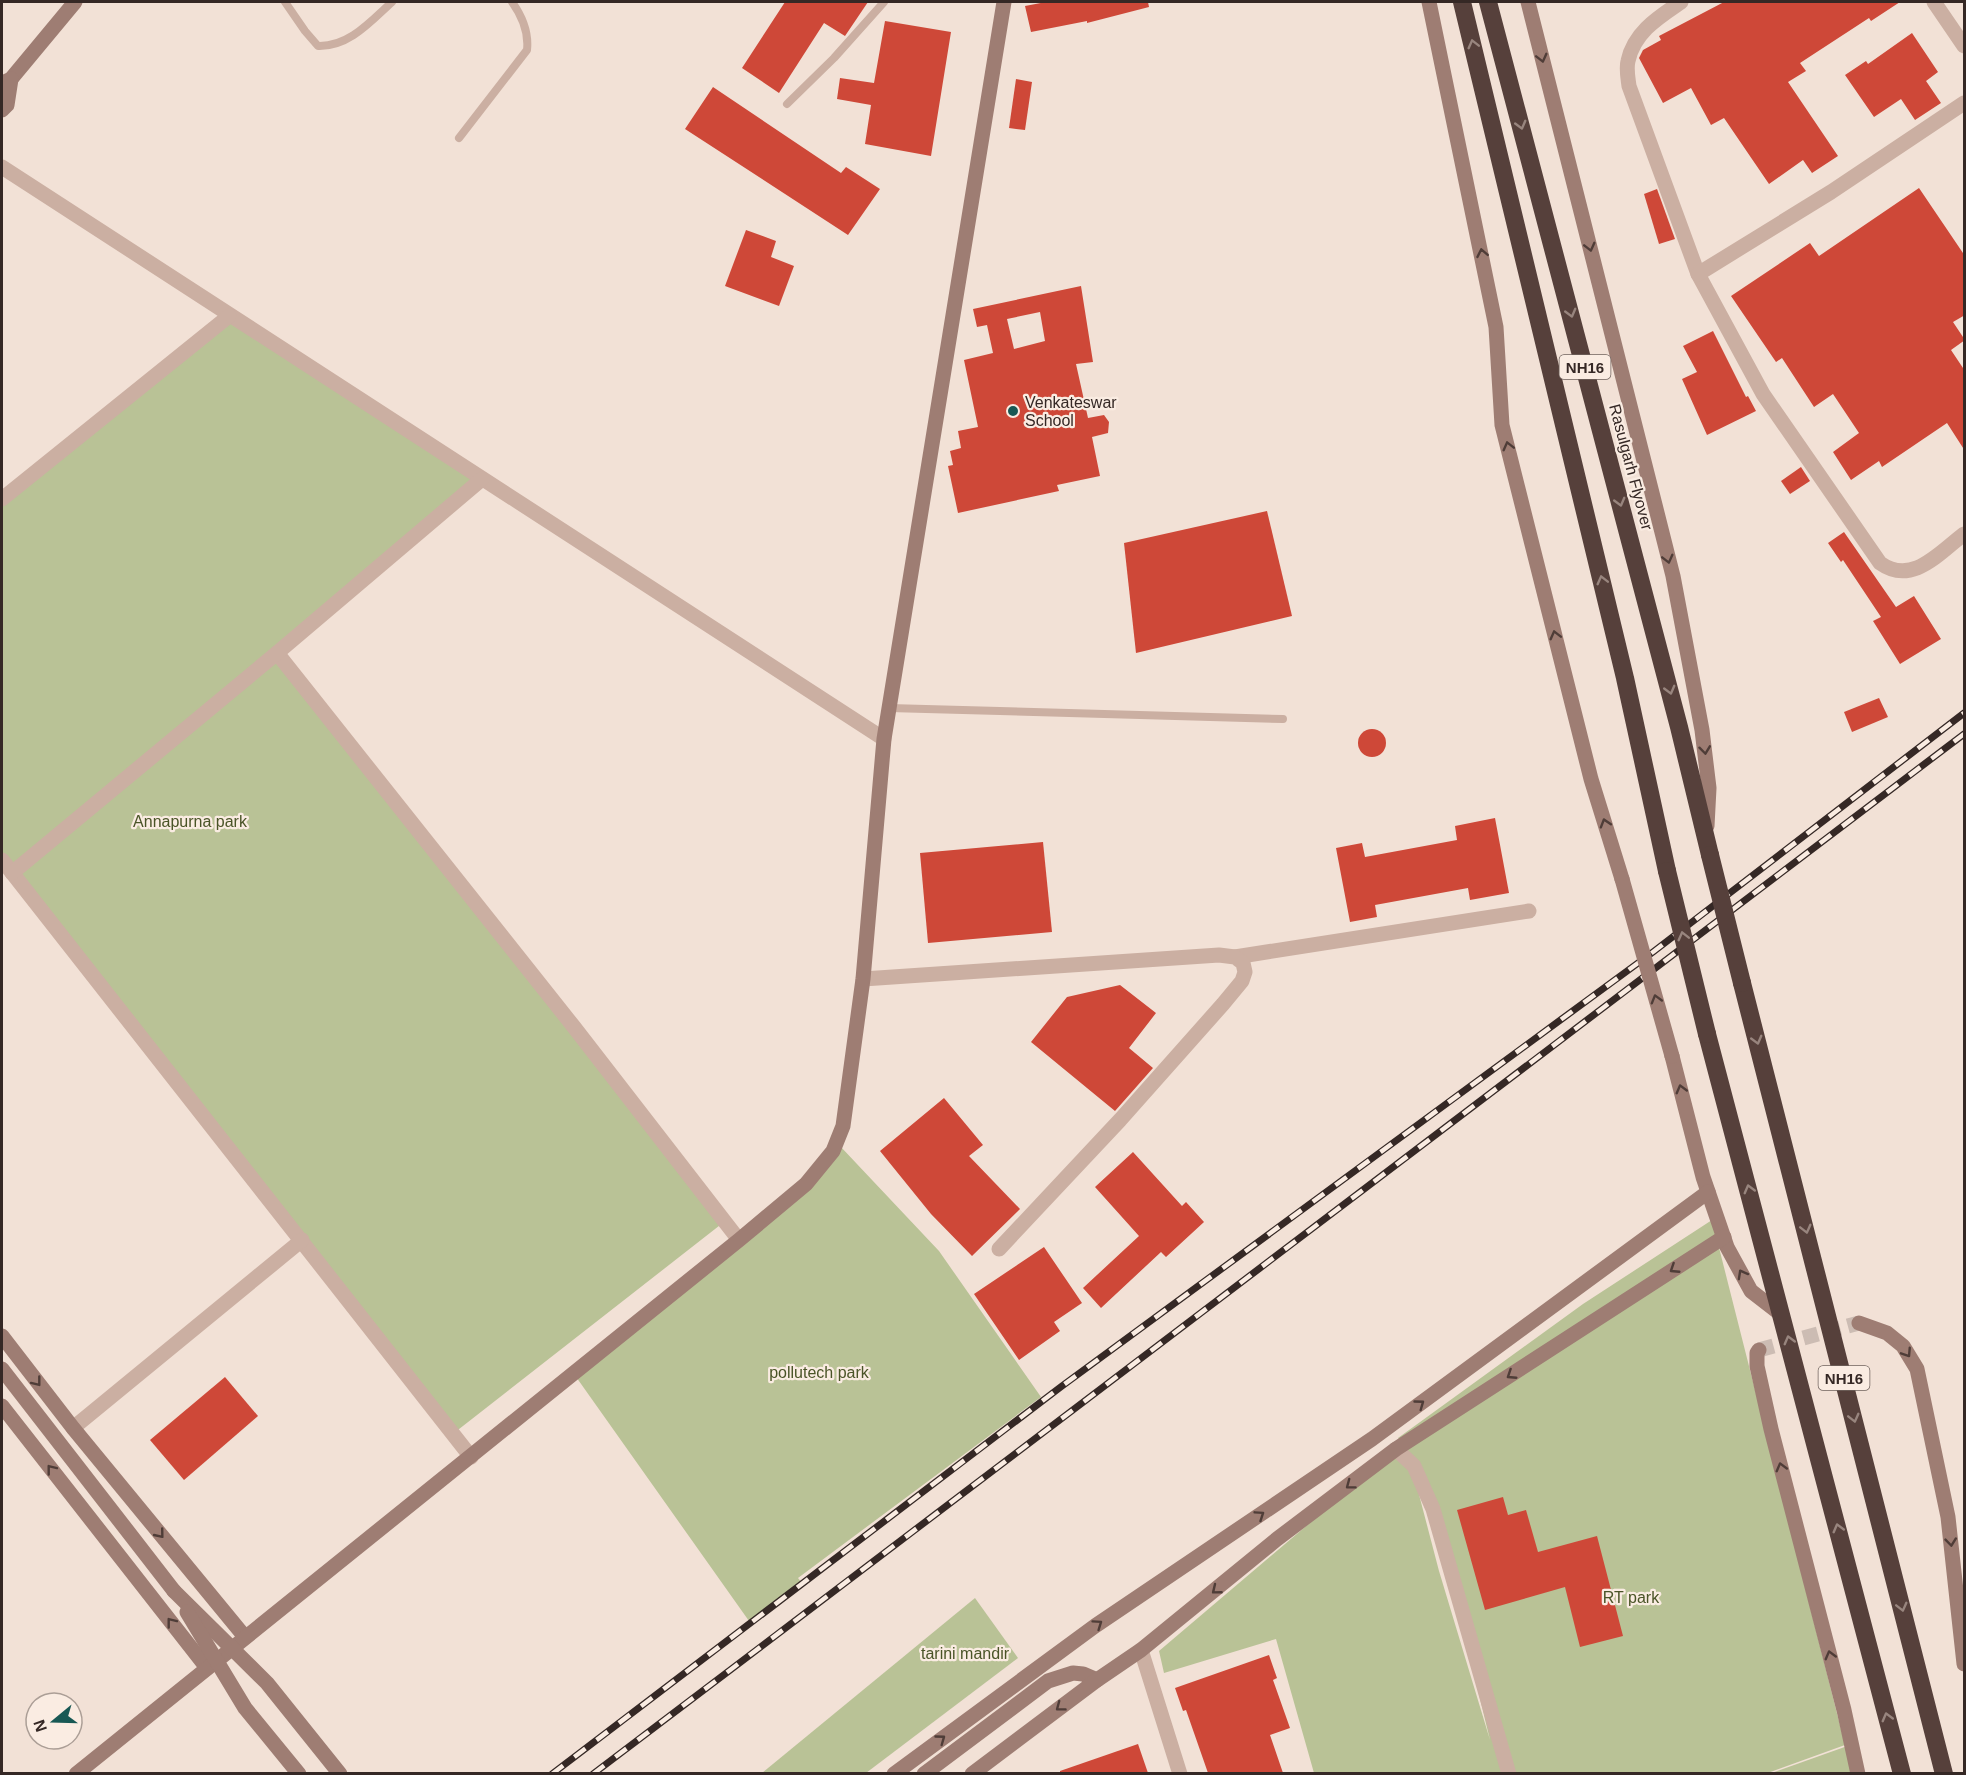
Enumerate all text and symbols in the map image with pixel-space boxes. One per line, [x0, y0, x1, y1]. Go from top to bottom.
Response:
one-way arrow [1467, 39, 1480, 49]
one-way arrow [1535, 52, 1547, 63]
one-way arrow [1513, 119, 1526, 129]
one-way arrow [1582, 242, 1595, 252]
one-way arrow [1476, 248, 1489, 258]
one-way arrow [1563, 308, 1576, 318]
road number: NH16 [1560, 355, 1610, 379]
place label: Venkateswar School [1025, 394, 1117, 429]
street label: Rasulgarh Flyover [1606, 402, 1656, 533]
marker: Venkateswar School [1006, 404, 1020, 418]
one-way arrow [1502, 441, 1515, 451]
one-way arrow [1613, 496, 1626, 506]
one-way arrow [1661, 553, 1674, 563]
one-way arrow [1596, 576, 1609, 586]
one-way arrow [1550, 630, 1563, 640]
one-way arrow [1662, 685, 1675, 695]
one-way arrow [1698, 745, 1711, 755]
park label: Annapurna park [133, 813, 248, 830]
one-way arrow [1600, 818, 1612, 829]
one-way arrow [1677, 931, 1690, 941]
one-way arrow [1651, 995, 1663, 1005]
one-way arrow [1750, 1035, 1763, 1045]
one-way arrow [1675, 1085, 1688, 1095]
one-way arrow [1743, 1184, 1756, 1194]
one-way arrow [1799, 1224, 1812, 1234]
one-way arrow [1670, 1261, 1681, 1272]
one-way arrow [1738, 1270, 1749, 1280]
one-way arrow [1783, 1335, 1796, 1345]
one-way arrow [1900, 1346, 1911, 1357]
park label: pollutech park [769, 1364, 870, 1381]
road number: NH16 [1818, 1366, 1870, 1390]
one-way arrow [1507, 1368, 1518, 1379]
one-way arrow [30, 1375, 41, 1386]
one-way arrow [1413, 1400, 1424, 1411]
one-way arrow [1847, 1413, 1860, 1423]
one-way arrow [1776, 1462, 1788, 1472]
one-way arrow [47, 1465, 58, 1476]
one-way arrow [1345, 1477, 1356, 1488]
one-way arrow [1253, 1511, 1264, 1522]
one-way arrow [1833, 1523, 1845, 1534]
one-way arrow [153, 1527, 164, 1538]
one-way arrow [1944, 1537, 1957, 1546]
one-way arrow [1212, 1582, 1223, 1593]
park label: RT park [1603, 1589, 1660, 1606]
one-way arrow [1895, 1602, 1908, 1612]
one-way arrow [167, 1618, 178, 1629]
one-way arrow [1092, 1620, 1103, 1631]
park label: tarini mandir [921, 1645, 1010, 1662]
one-way arrow [1824, 1651, 1837, 1661]
north arrow [24, 1691, 84, 1751]
one-way arrow [1056, 1700, 1067, 1711]
one-way arrow [1882, 1712, 1894, 1723]
text: N [30, 1717, 50, 1734]
one-way arrow [934, 1735, 945, 1746]

